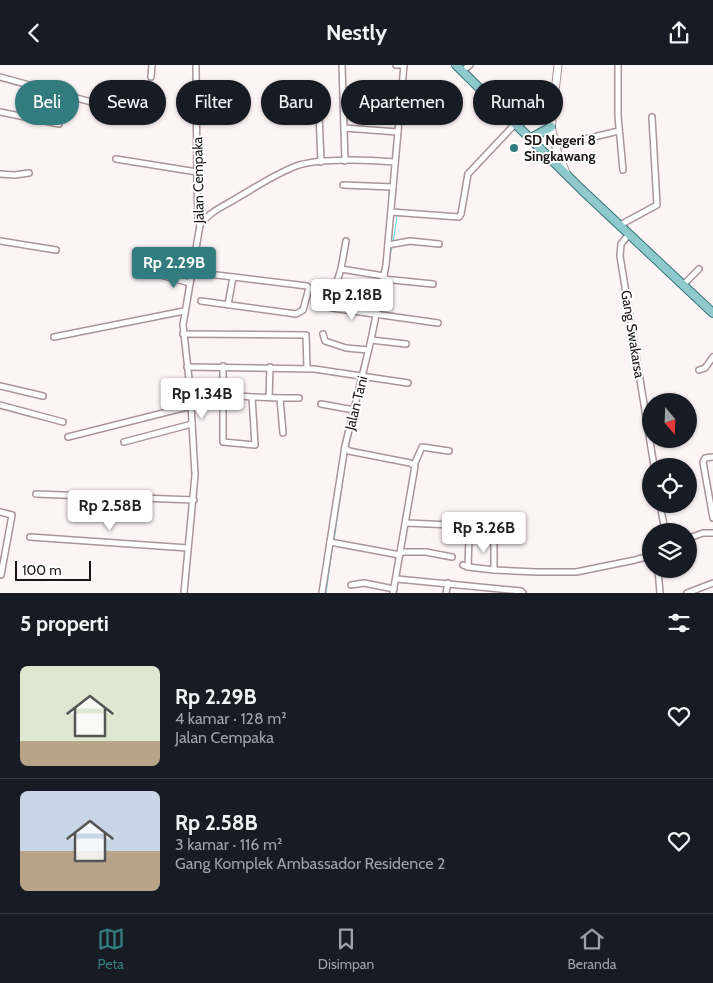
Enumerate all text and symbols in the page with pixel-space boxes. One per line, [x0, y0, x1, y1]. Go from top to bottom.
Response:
icon: back [20, 19, 48, 47]
text: Nestly [326, 19, 387, 46]
icon: share [665, 19, 693, 47]
chip: Beli [15, 80, 79, 125]
chip: Sewa [89, 80, 166, 125]
chip: Filter [176, 80, 251, 125]
chip: Baru [261, 80, 331, 125]
chip: Apartemen [341, 80, 463, 125]
chip: Rumah [473, 80, 563, 125]
place label: SD Negeri 8 Singkawang [524, 131, 596, 165]
street label: Jalan Cempaka [188, 136, 208, 224]
marker: SD Negeri 8 Singkawang [508, 142, 520, 154]
pin: Rp 2.29B [122, 247, 226, 289]
text: Rp 2.29B [143, 253, 205, 272]
pin: Rp 2.18B [300, 279, 404, 321]
text: Rp 2.18B [322, 285, 382, 304]
street label: Gang Swakarsa [617, 289, 649, 380]
street label: Jalan Tani [340, 374, 371, 433]
pin: Rp 1.34B [150, 377, 254, 420]
text: Rp 1.34B [172, 384, 232, 403]
north arrow [642, 393, 698, 447]
map controls [642, 393, 697, 578]
button: locate [642, 458, 697, 513]
pin: Rp 2.58B [58, 489, 162, 532]
text: Rp 2.58B [79, 496, 141, 515]
pin: Rp 3.26B [432, 511, 536, 554]
text: Rp 3.26B [453, 518, 515, 537]
button: layers [642, 523, 697, 578]
scale bar [15, 558, 91, 581]
text: 100 m [22, 561, 62, 579]
icon: filters [665, 609, 693, 637]
text: 5 properti [20, 611, 109, 636]
text: Rp 2.29B [175, 684, 257, 709]
icon: home [60, 686, 120, 746]
icon: heart [665, 702, 693, 730]
text: 4 kamar · 128 m² [175, 709, 287, 728]
text: Jalan Cempaka [175, 728, 274, 747]
text: Rp 2.58B [175, 810, 258, 835]
icon: home [60, 811, 120, 871]
icon: heart [665, 827, 693, 855]
text: 3 kamar · 116 m² [175, 835, 282, 854]
text: Gang Komplek Ambassador Residence 2 [175, 854, 445, 873]
tab: Peta [97, 925, 125, 973]
tab: Disimpan [318, 925, 374, 973]
tab: Beranda [567, 925, 616, 973]

